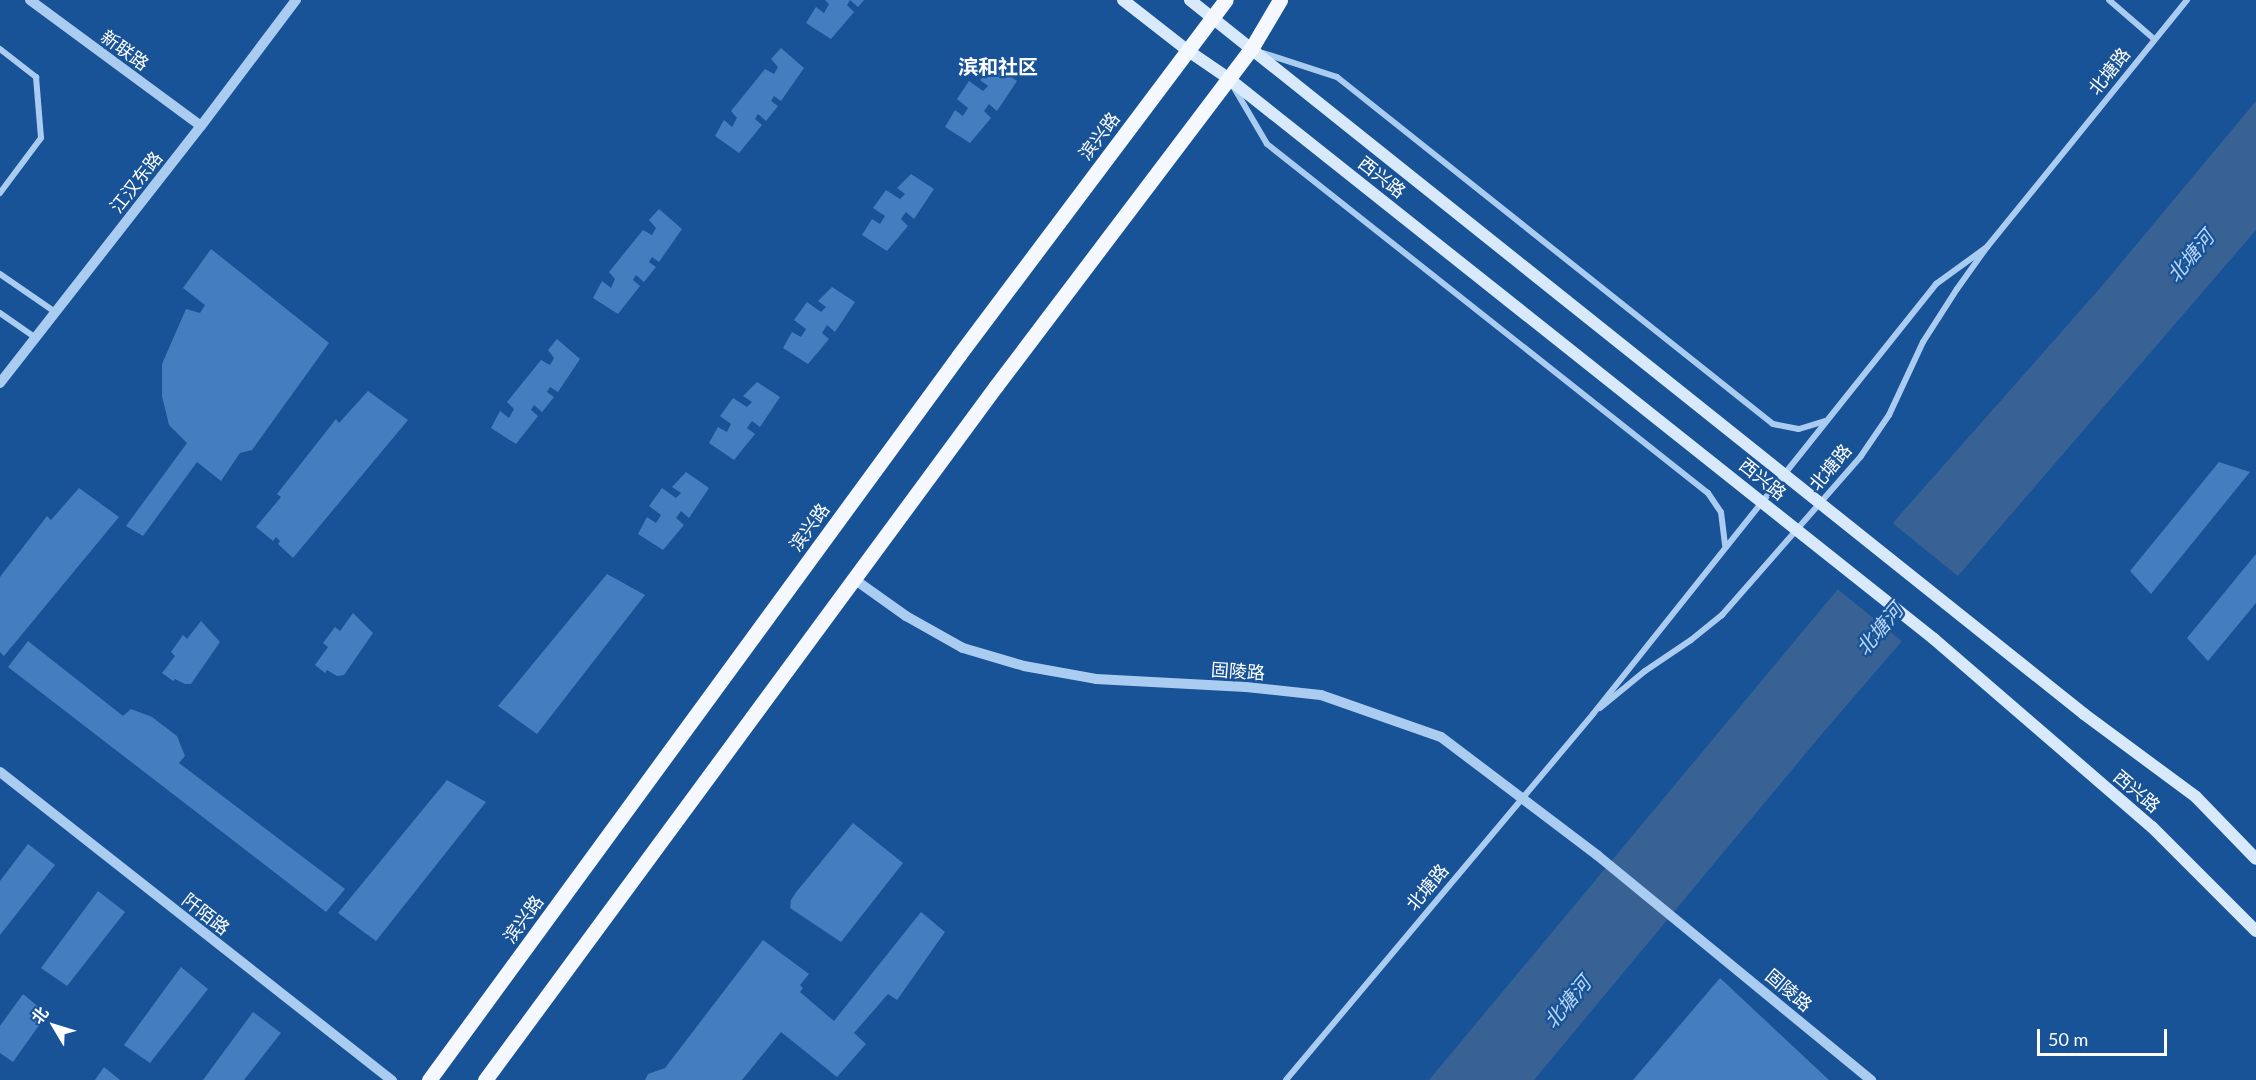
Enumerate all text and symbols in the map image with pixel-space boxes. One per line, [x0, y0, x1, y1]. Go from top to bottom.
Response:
street label: 新联路 [97, 25, 153, 75]
street label: 北塘路 [2084, 43, 2134, 99]
district label: 滨和社区 [958, 54, 1038, 78]
street label: 滨兴路 [1074, 108, 1124, 164]
street label: 江汉东路 [105, 147, 167, 217]
street label: 西兴路 [1354, 152, 1410, 202]
water label: 北塘河 [2162, 225, 2218, 287]
street label: 北塘路 [1804, 439, 1856, 495]
street label: 西兴路 [1735, 454, 1791, 504]
street label: 滨兴路 [784, 499, 834, 555]
water label: 北塘河 [1851, 598, 1907, 660]
street label: 固陵路 [1210, 658, 1266, 684]
street label: 西兴路 [2109, 765, 2165, 817]
street label: 北塘路 [1401, 859, 1453, 915]
street label: 阡陌路 [178, 889, 234, 939]
street label: 滨兴路 [498, 891, 548, 947]
street label: 固陵路 [1761, 964, 1817, 1016]
water label: 北塘河 [1539, 971, 1595, 1033]
north arrow [24, 996, 84, 1056]
text: 北 [27, 1002, 52, 1027]
scale bar [2040, 1017, 2170, 1055]
text: 50 m [2048, 1028, 2088, 1050]

